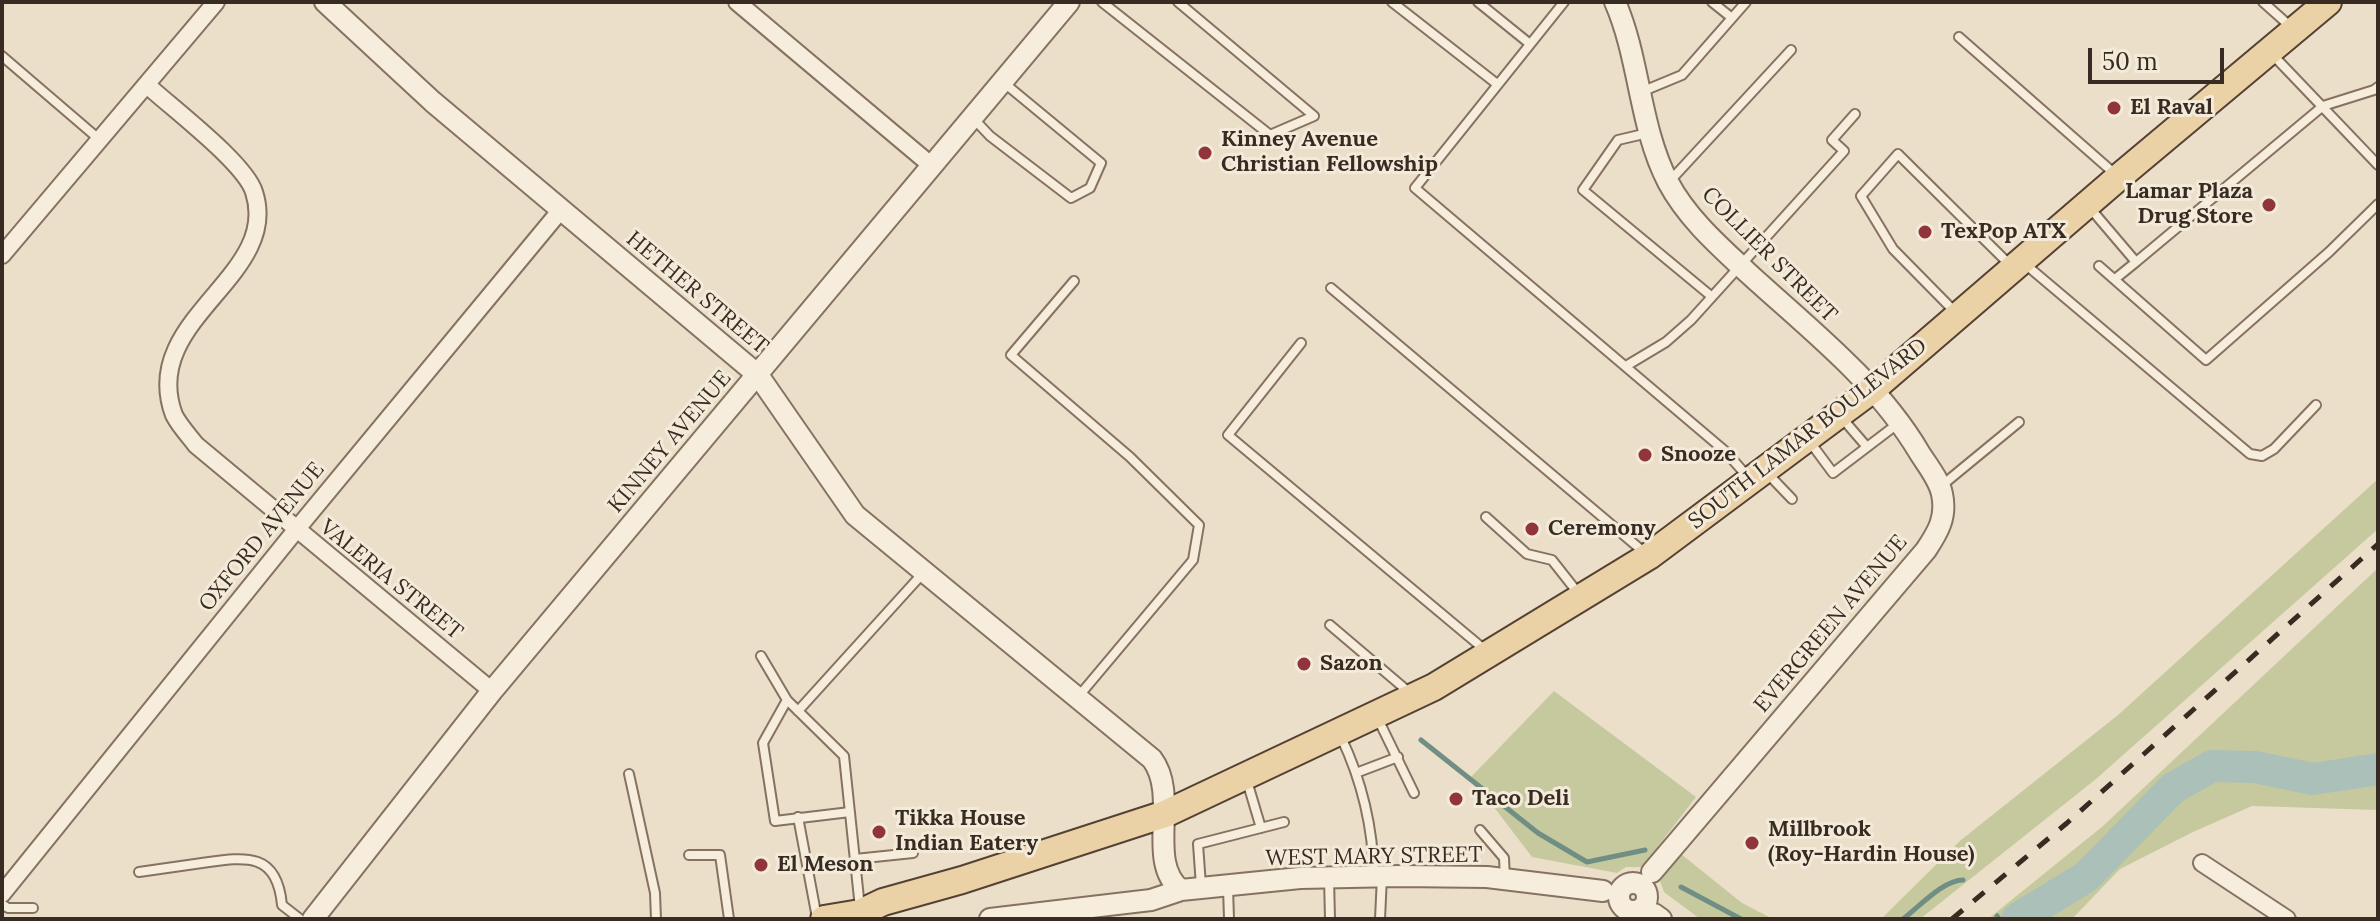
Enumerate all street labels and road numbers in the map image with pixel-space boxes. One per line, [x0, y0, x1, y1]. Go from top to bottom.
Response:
street label: COLLIER STREET [1696, 182, 1842, 328]
street label: HETHER STREET [621, 226, 773, 360]
street label: SOUTH LAMAR BOULEVARD [1684, 333, 1932, 535]
street label: KINNEY AVENUE [603, 366, 737, 518]
street label: OXFORD AVENUE [194, 457, 330, 617]
street label: VALERIA STREET [314, 514, 468, 646]
street label: EVERGREEN AVENUE [1749, 530, 1913, 718]
street label: WEST MARY STREET [1265, 842, 1483, 872]

